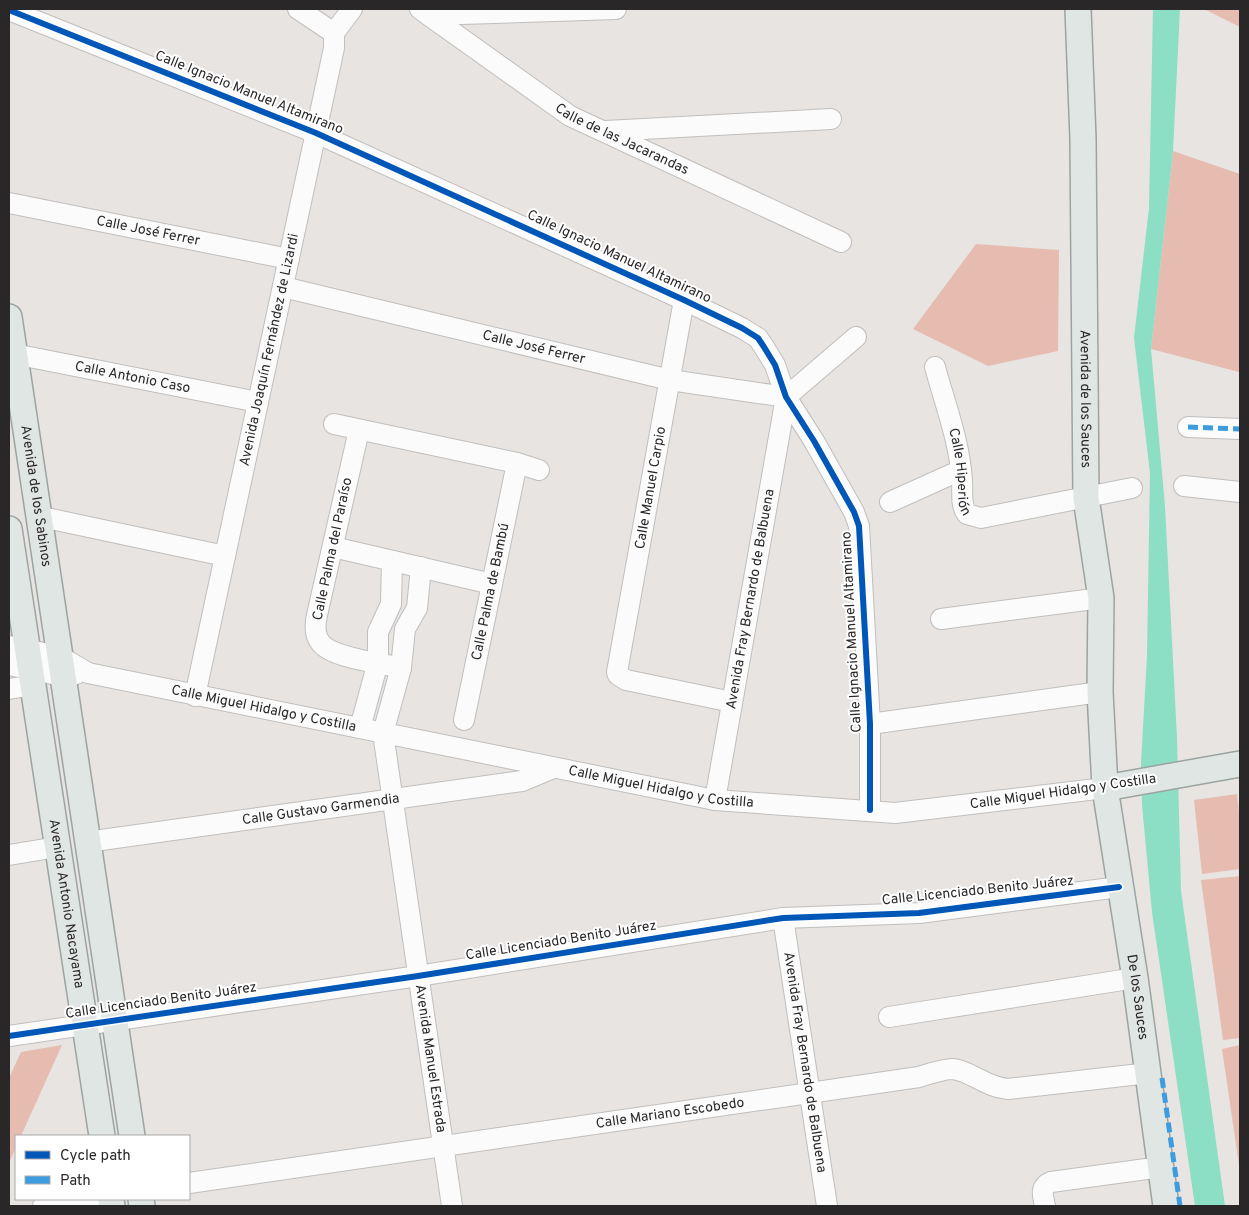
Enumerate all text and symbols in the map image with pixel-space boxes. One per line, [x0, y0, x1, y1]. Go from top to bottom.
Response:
street label: Calle Ignacio Manuel Altamirano [152, 47, 346, 139]
street label: Calle de las Jacarandas [552, 99, 691, 179]
street label: Calle Ignacio Manuel Altamirano [524, 207, 714, 307]
street label: Calle José Ferrer [95, 212, 202, 250]
street label: Avenida Joaquín Fernández de Lizardi [236, 232, 302, 468]
street label: Calle José Ferrer [481, 327, 588, 368]
street label: Avenida de los Sauces [1076, 330, 1094, 468]
street label: Calle Antonio Caso [73, 358, 192, 397]
street label: Avenida de los Sabinos [17, 424, 55, 568]
street label: Calle Manuel Carpio [632, 425, 670, 551]
street label: Calle Hiperión [945, 426, 975, 519]
street label: Calle Palma del Paraíso [310, 476, 356, 622]
street label: Avenida Fray Bernardo de Balbuena [723, 488, 778, 711]
street label: Calle Palma de Bambú [468, 521, 513, 662]
street label: Calle Ignacio Manuel Altamirano [838, 531, 866, 733]
street label: Calle Miguel Hidalgo y Costilla [170, 682, 358, 736]
street label: Calle Miguel Hidalgo y Costilla [567, 762, 754, 811]
street label: Calle Miguel Hidalgo y Costilla [969, 771, 1157, 813]
street label: Calle Gustavo Garmendia [241, 790, 400, 829]
street label: Avenida Antonio Nacayama [45, 818, 88, 989]
street label: Calle Licenciado Benito Juárez [881, 872, 1075, 910]
street label: Calle Licenciado Benito Juárez [464, 918, 658, 964]
street label: Avenida Fray Bernardo de Balbuena [780, 951, 830, 1174]
street label: De los Sauces [1123, 953, 1152, 1041]
street label: Calle Licenciado Benito Juárez [64, 979, 258, 1023]
street label: Avenida Manuel Estrada [411, 983, 450, 1134]
street label: Calle Mariano Escobedo [595, 1094, 745, 1132]
legend [15, 1135, 190, 1200]
text: Cycle path [60, 1147, 131, 1166]
text: Path [60, 1172, 91, 1191]

